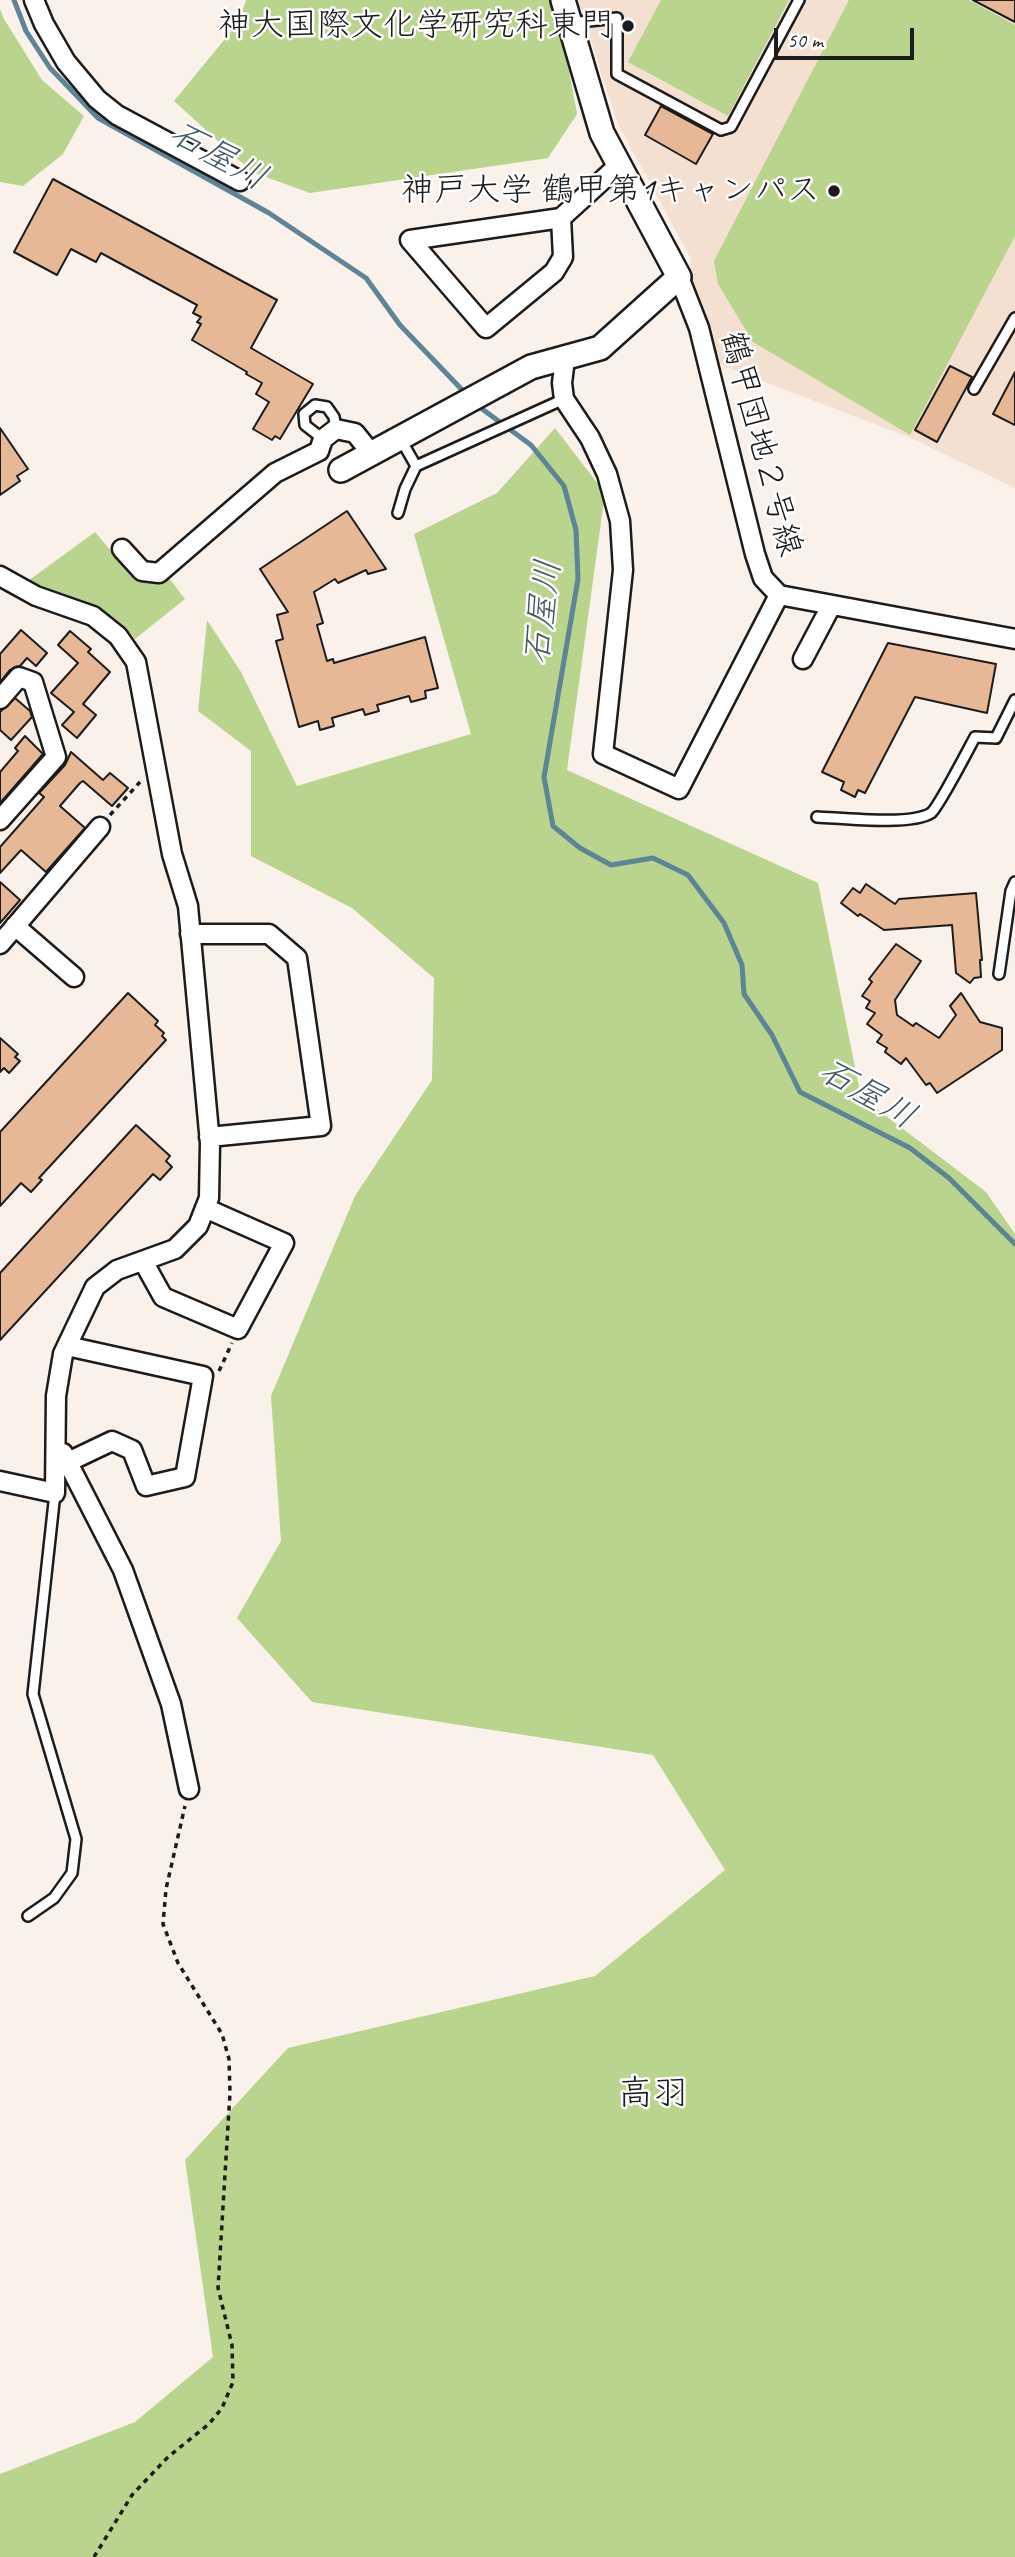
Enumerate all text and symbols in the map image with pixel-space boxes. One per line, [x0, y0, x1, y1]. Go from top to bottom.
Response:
place label: 神大国際文化学研究科東門 [218, 6, 614, 46]
scale bar [777, 14, 917, 58]
marker: 神大国際文化学研究科東門 [620, 18, 636, 34]
text: 50 m [787, 27, 823, 53]
water label: 石屋川 [162, 113, 274, 201]
place label: 神戸大学 鶴甲第1キャンパス [401, 171, 820, 211]
marker: 神戸大学 鶴甲第1キャンパス [826, 183, 842, 199]
street label: 鶴甲団地２号線 [711, 327, 809, 561]
water label: 石屋川 [517, 557, 571, 667]
water label: 石屋川 [811, 1051, 923, 1139]
district label: 高羽 [618, 2074, 688, 2116]

